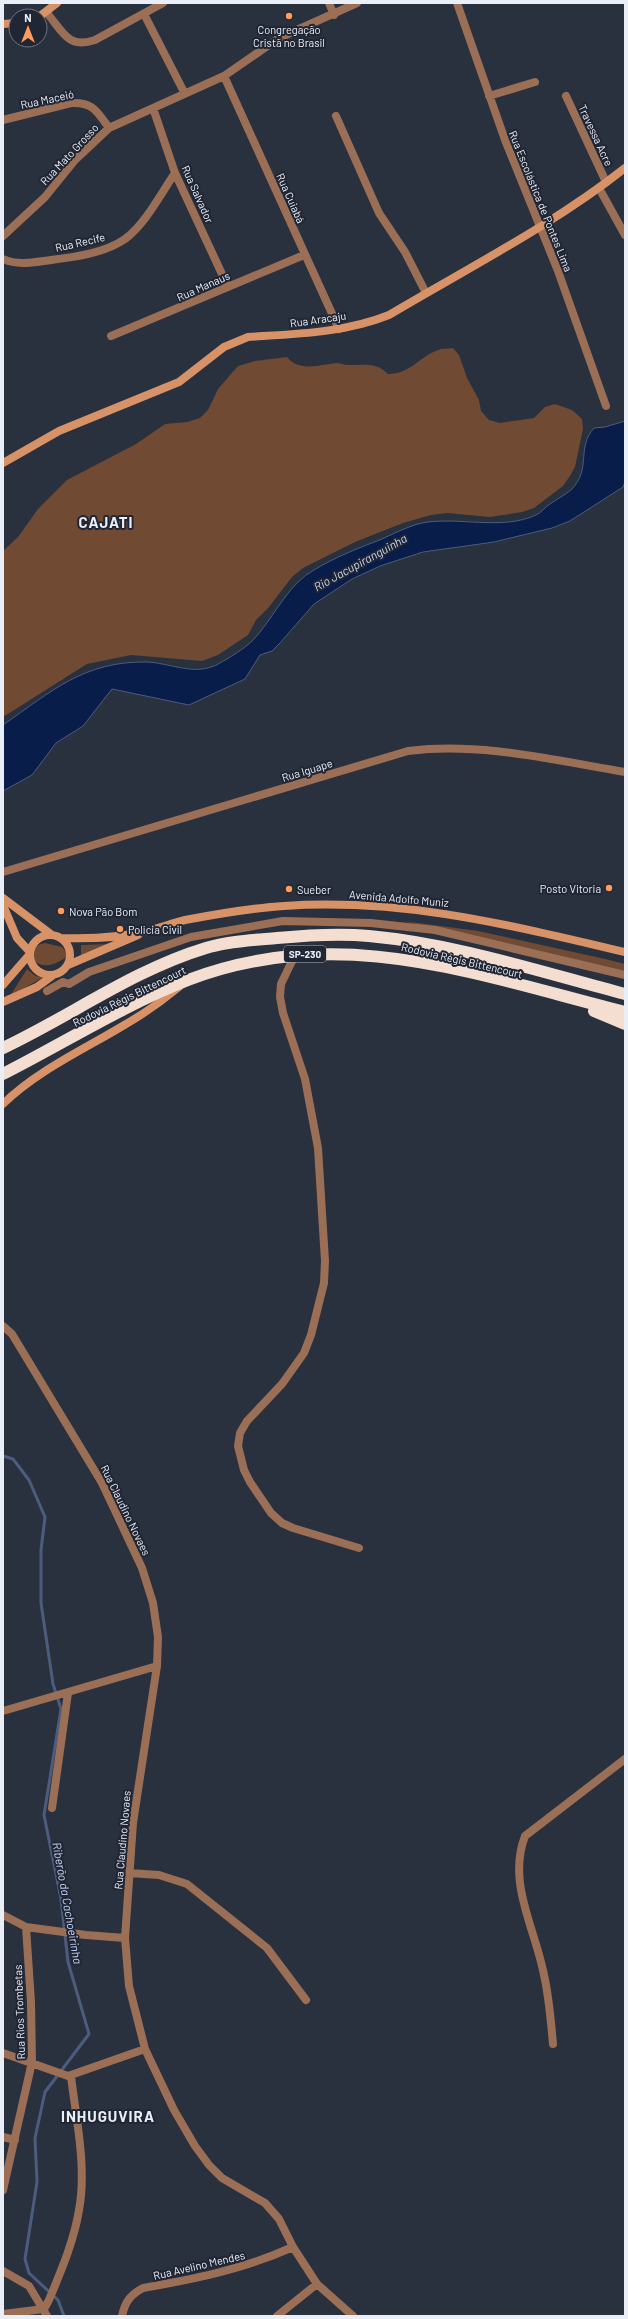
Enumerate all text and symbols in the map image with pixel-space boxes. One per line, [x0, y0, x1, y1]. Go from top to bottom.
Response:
north arrow [8, 8, 48, 48]
text: N [24, 11, 32, 24]
marker: Congregação Cristã no Brasil [284, 11, 294, 21]
place label: Congregação Cristã no Brasil [253, 23, 325, 49]
street label: Rua Maceió [19, 87, 75, 111]
street label: Travessa Acre [576, 102, 616, 168]
street label: Rua Mato Grosso [37, 121, 101, 187]
street label: Rua Escolástica de Pontes Lima [507, 129, 575, 273]
street label: Rua Salvador [180, 163, 216, 225]
street label: Rua Cuiabá [274, 171, 308, 225]
street label: Rua Recife [54, 230, 106, 254]
street label: Rua Manaus [174, 269, 232, 303]
street label: Rua Aracaju [289, 309, 347, 329]
district label: CAJATI [79, 513, 133, 531]
water label: Rio Jacupiranguinha [311, 531, 409, 593]
street label: Rua Iguape [280, 756, 334, 784]
place label: Posto Vitoria [540, 882, 601, 895]
place label: Sueber [297, 883, 331, 896]
marker: Posto Vitoria [604, 883, 614, 893]
marker: Sueber [284, 884, 294, 894]
street label: Avenida Adolfo Muniz [349, 887, 449, 909]
place label: Nova Pão Bom [69, 905, 137, 918]
marker: Nova Pão Bom [56, 906, 66, 916]
place label: Policia Civil [128, 923, 182, 936]
marker: Policia Civil [115, 924, 125, 934]
street label: Rodovia Régis Bittencourt [400, 940, 524, 980]
road number: SP-230 [284, 946, 326, 962]
street label: Rodovia Régis Bittencourt [70, 963, 188, 1029]
street label: Rua Claudino Novaes [98, 1463, 154, 1557]
street label: Rua Claudino Novaes [111, 1790, 133, 1890]
water label: Riberão da Cachoeirinha [50, 1841, 86, 1965]
street label: Rua Rios Trombetas [11, 1964, 27, 2060]
district label: INHUGUVIRA [61, 2107, 155, 2125]
street label: Rua Avelino Mendes [152, 2248, 246, 2282]

